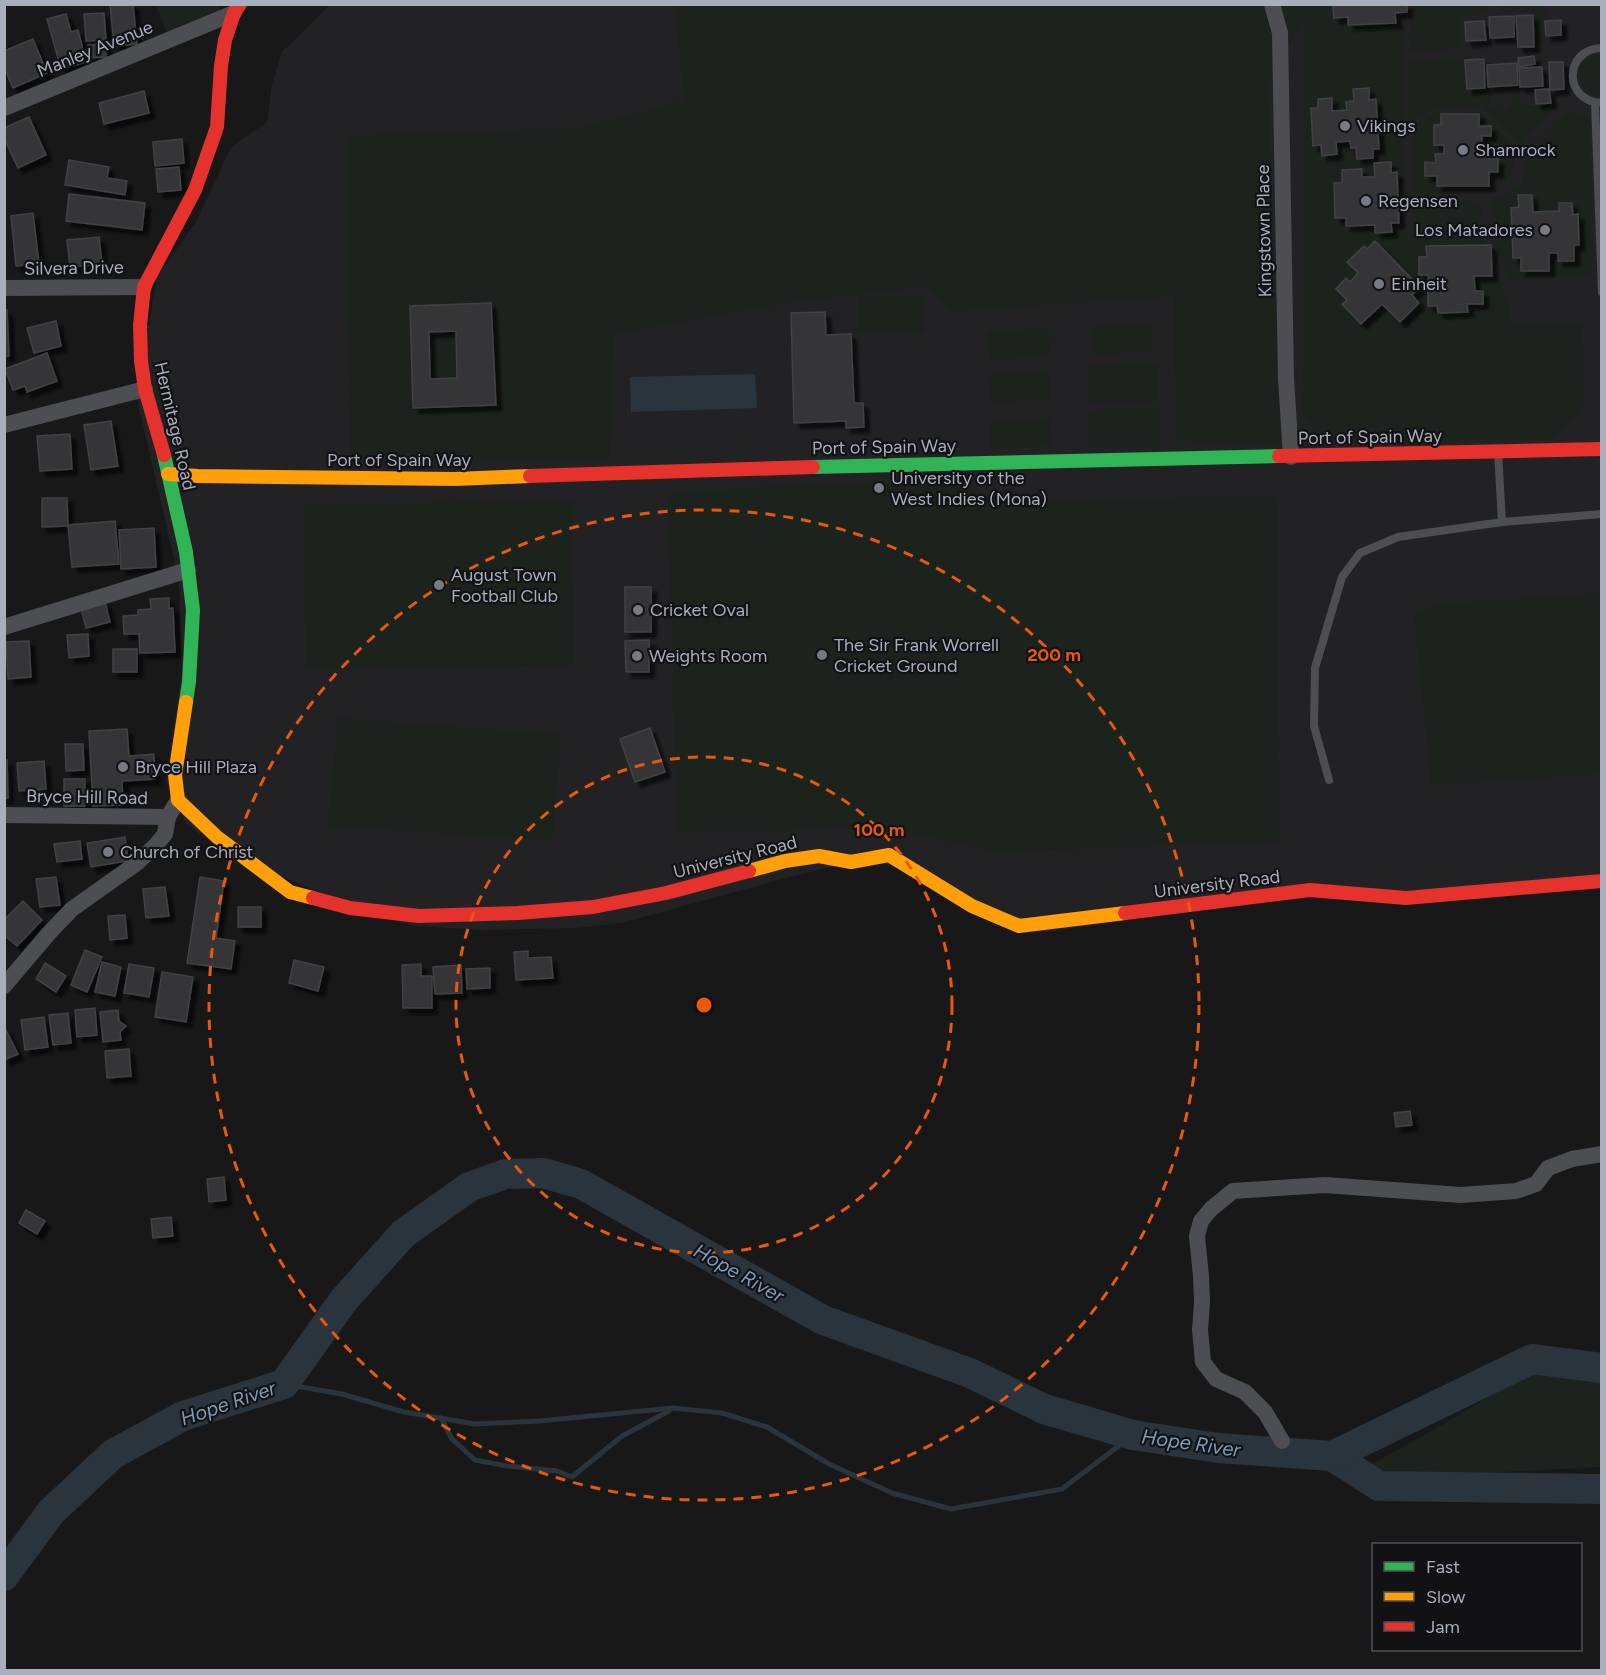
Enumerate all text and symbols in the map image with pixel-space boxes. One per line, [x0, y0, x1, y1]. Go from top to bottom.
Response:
street label: Manley Avenue [34, 16, 156, 82]
place label: Vikings [1357, 115, 1416, 137]
marker: Vikings [1338, 119, 1352, 133]
place label: Shamrock [1475, 139, 1556, 161]
marker: Shamrock [1456, 143, 1470, 157]
street label: Kingstown Place [1252, 164, 1276, 298]
place label: Regensen [1378, 190, 1458, 212]
marker: Regensen [1359, 194, 1373, 208]
place label: Los Matadores [1415, 219, 1533, 241]
marker: Los Matadores [1538, 223, 1552, 237]
street label: Silvera Drive [24, 256, 124, 280]
place label: Einheit [1391, 273, 1447, 295]
marker: Einheit [1372, 277, 1386, 291]
street label: Hermitage Road [150, 360, 200, 492]
street label: Port of Spain Way [1298, 425, 1443, 449]
street label: Port of Spain Way [812, 435, 957, 459]
street label: Port of Spain Way [327, 449, 472, 471]
place label: University of the West Indies (Mona) [891, 467, 1047, 510]
marker: University of the West Indies (Mona) [872, 481, 886, 495]
place label: August Town Football Club [451, 564, 558, 607]
marker: August Town Football Club [432, 578, 446, 592]
place label: Cricket Oval [650, 599, 749, 621]
marker: Cricket Oval [631, 603, 645, 617]
place label: The Sir Frank Worrell Cricket Ground [834, 634, 999, 677]
text: 200 m [1027, 644, 1081, 666]
place label: Weights Room [649, 645, 767, 667]
marker: The Sir Frank Worrell Cricket Ground [815, 648, 829, 662]
marker: Weights Room [630, 649, 644, 663]
place label: Bryce Hill Plaza [135, 756, 257, 778]
marker: Bryce Hill Plaza [116, 760, 130, 774]
street label: Bryce Hill Road [26, 785, 148, 809]
text: 100 m [854, 819, 904, 841]
street label: University Road [671, 831, 799, 883]
place label: Church of Christ [120, 841, 254, 863]
marker: Church of Christ [101, 845, 115, 859]
street label: University Road [1153, 865, 1281, 903]
centre of rings [694, 995, 714, 1015]
water label: Hope River [690, 1238, 789, 1308]
water label: Hope River [177, 1375, 280, 1431]
water label: Hope River [1140, 1424, 1243, 1462]
legend [1372, 1543, 1582, 1651]
text: Fast [1426, 1556, 1460, 1578]
text: Slow [1426, 1586, 1465, 1608]
text: Jam [1426, 1616, 1460, 1638]

